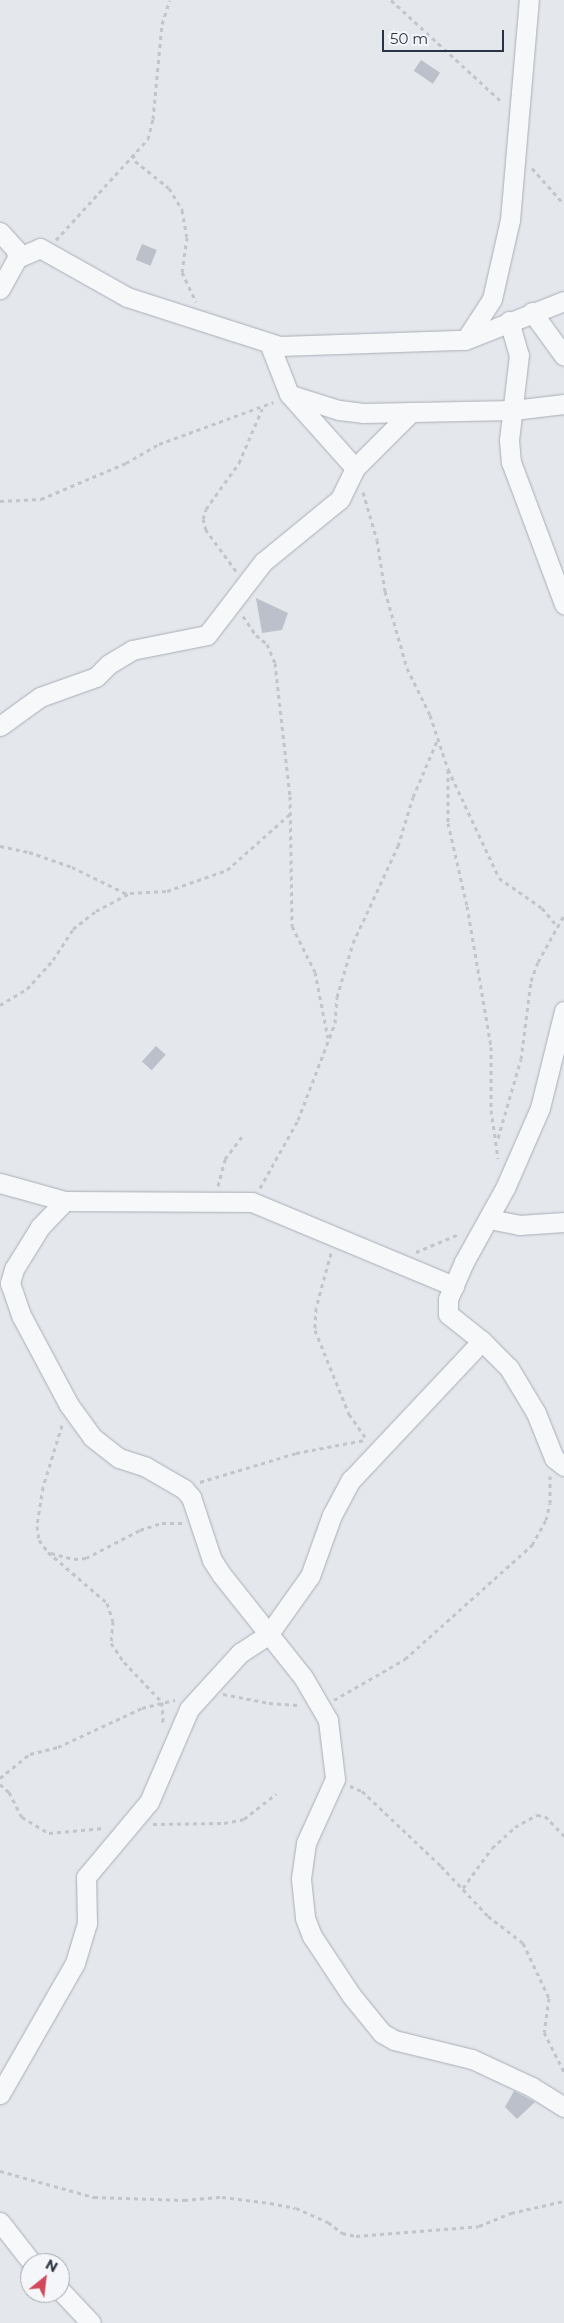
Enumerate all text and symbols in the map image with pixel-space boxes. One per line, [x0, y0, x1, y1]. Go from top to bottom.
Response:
scale bar [384, 20, 506, 52]
text: 50 m [390, 29, 428, 48]
north arrow [20, 2253, 70, 2303]
text: N [42, 2255, 61, 2276]

